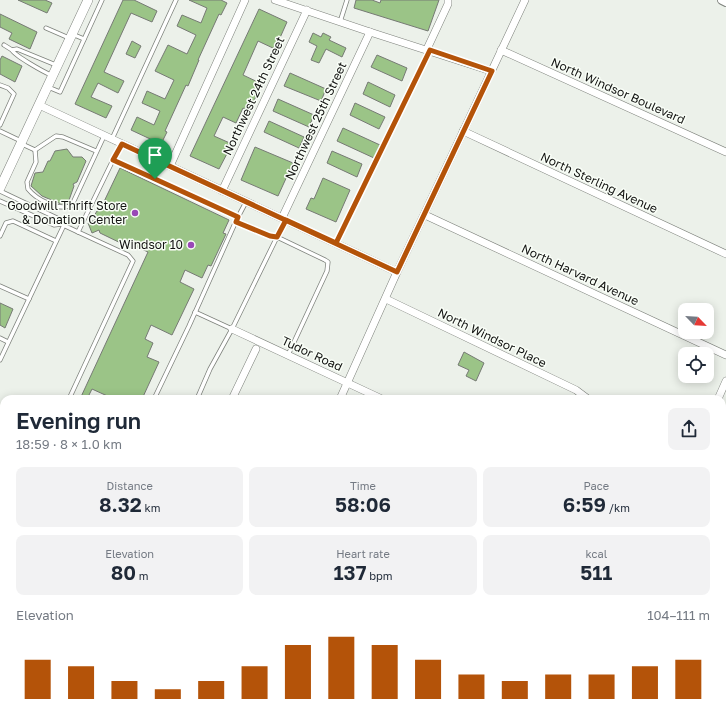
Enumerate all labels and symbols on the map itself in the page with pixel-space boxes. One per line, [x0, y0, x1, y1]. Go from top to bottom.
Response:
street label: Northwest 24th Street [219, 34, 288, 157]
street label: North Windsor Boulevard [549, 54, 688, 127]
street label: Northwest 25th Street [282, 59, 350, 182]
pin [138, 138, 172, 179]
street label: North Sterling Avenue [538, 149, 660, 216]
place label: Goodwill Thrift Store & Donation Center [7, 198, 127, 227]
marker: Goodwill Thrift Store & Donation Center [130, 208, 140, 218]
place label: Windsor 10 [119, 237, 183, 252]
marker: Windsor 10 [186, 240, 196, 250]
street label: North Harvard Avenue [519, 241, 641, 308]
north arrow [678, 303, 714, 339]
street label: North Windsor Place [435, 305, 549, 370]
street label: Tudor Road [279, 333, 345, 374]

